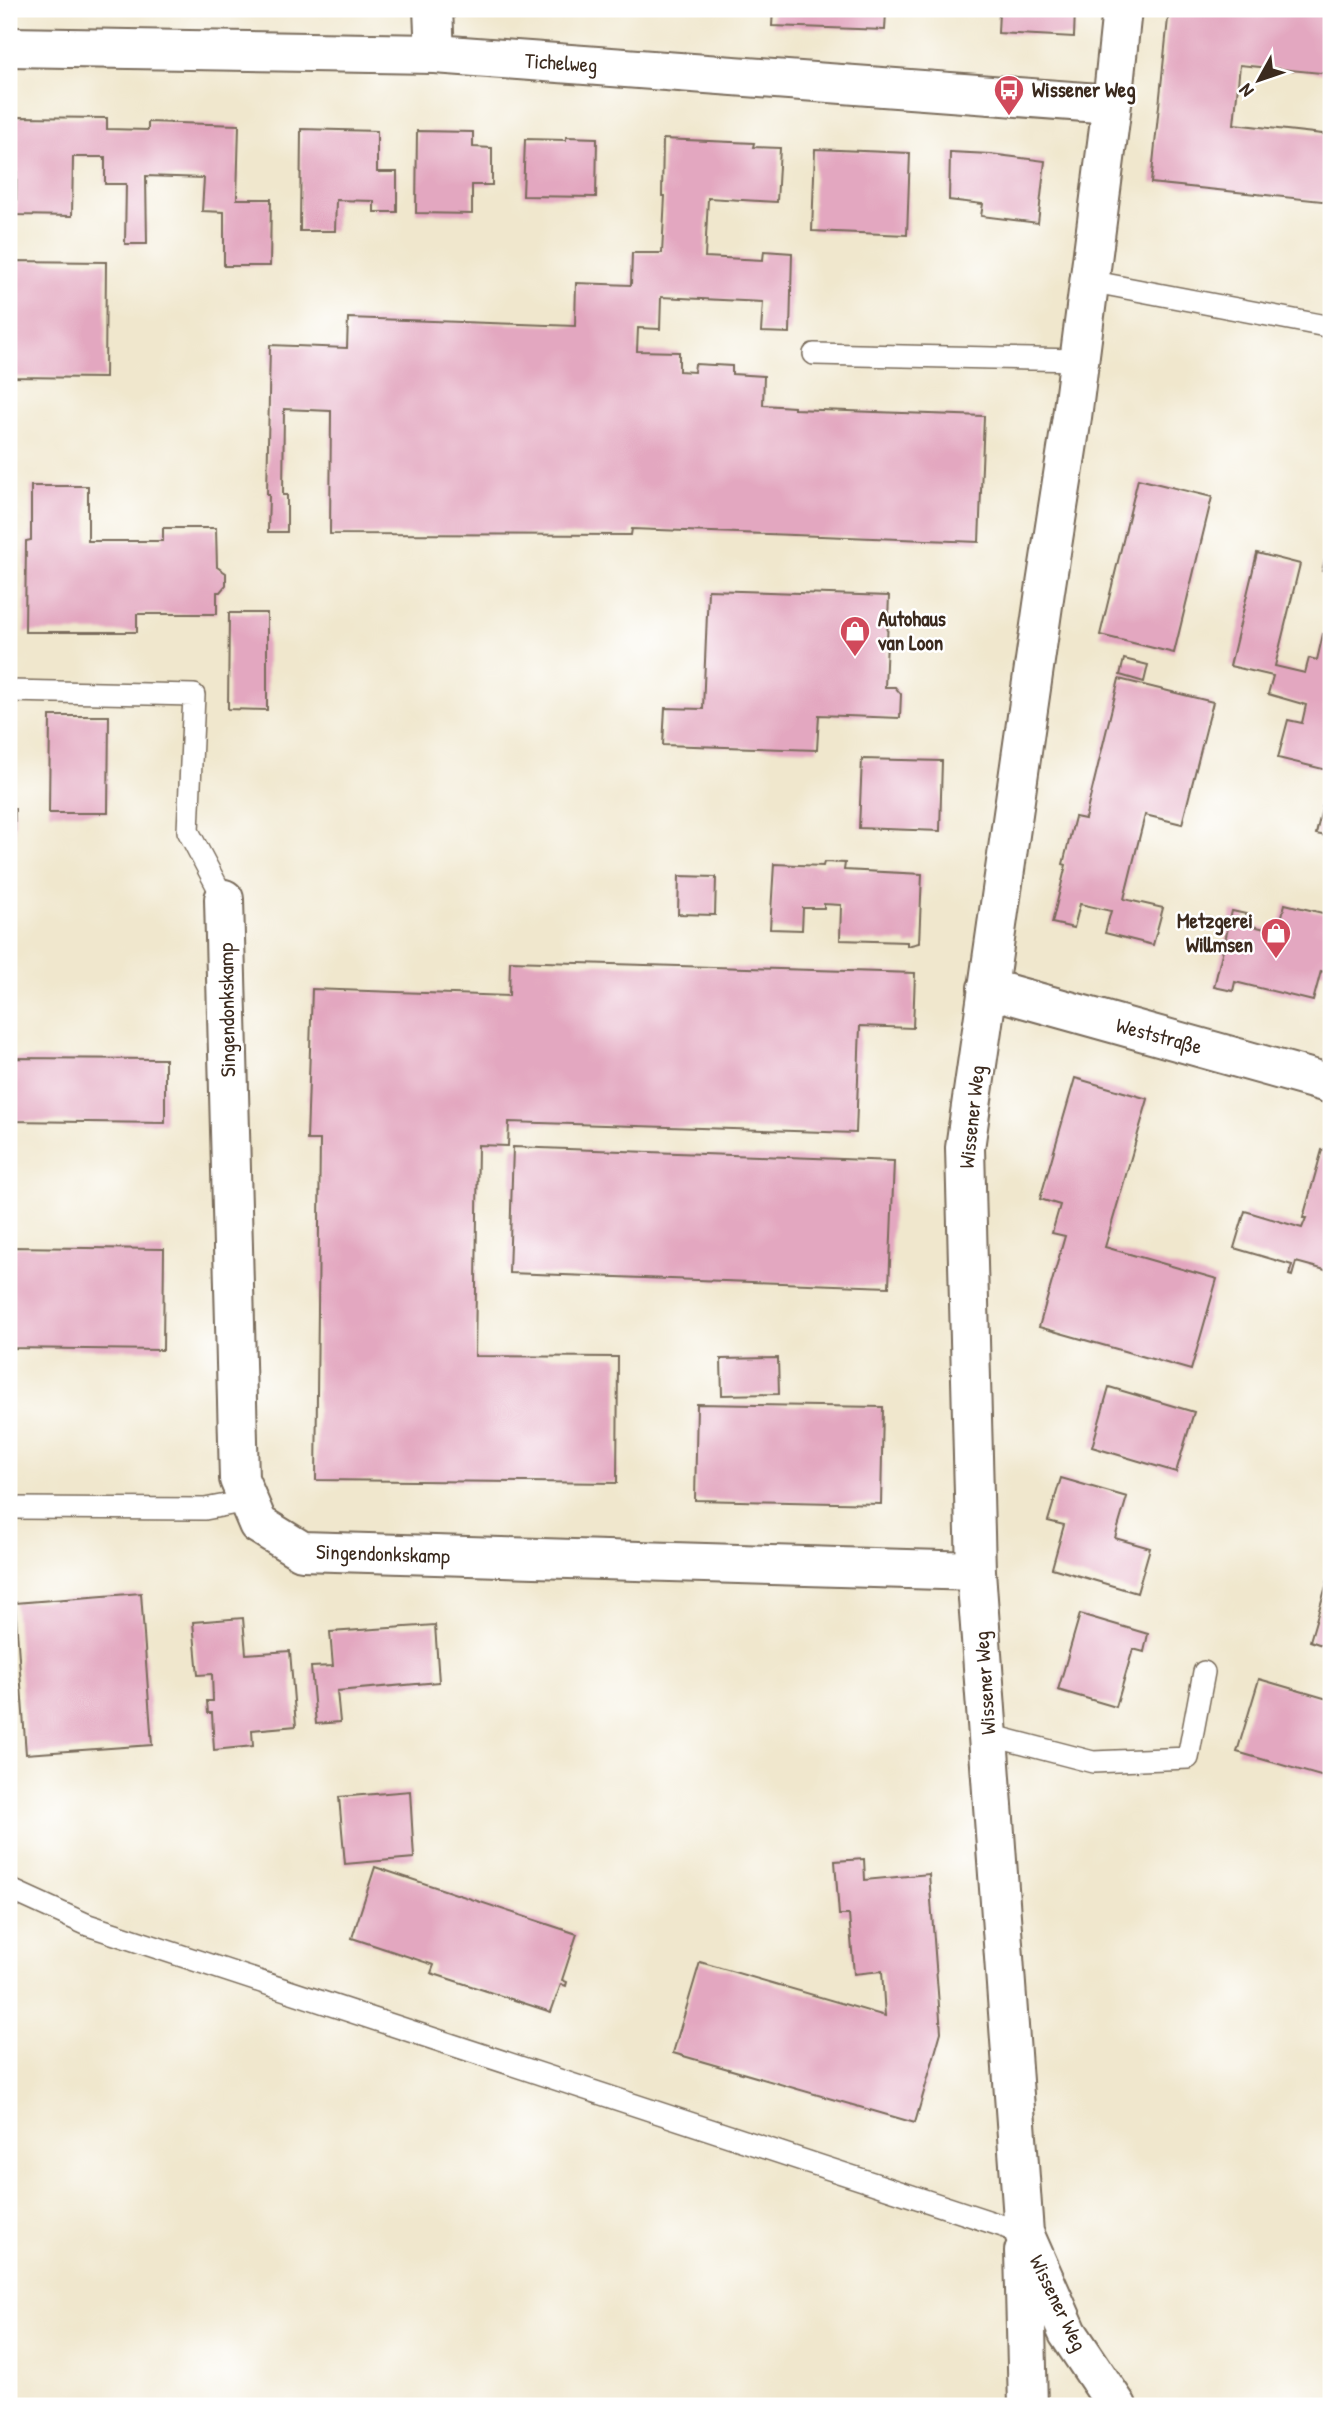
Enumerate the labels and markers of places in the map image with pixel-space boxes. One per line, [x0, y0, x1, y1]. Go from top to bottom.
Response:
bus stop icon: Wissener Weg [992, 73, 1026, 117]
place label: Wissener Weg [1032, 75, 1136, 105]
place label: Autohaus van Loon [878, 604, 946, 657]
shop icon: Autohaus van Loon [838, 614, 872, 658]
place label: Metzgerei Willmsen [1177, 906, 1253, 959]
shop icon: Metzgerei Willmsen [1259, 916, 1293, 960]

